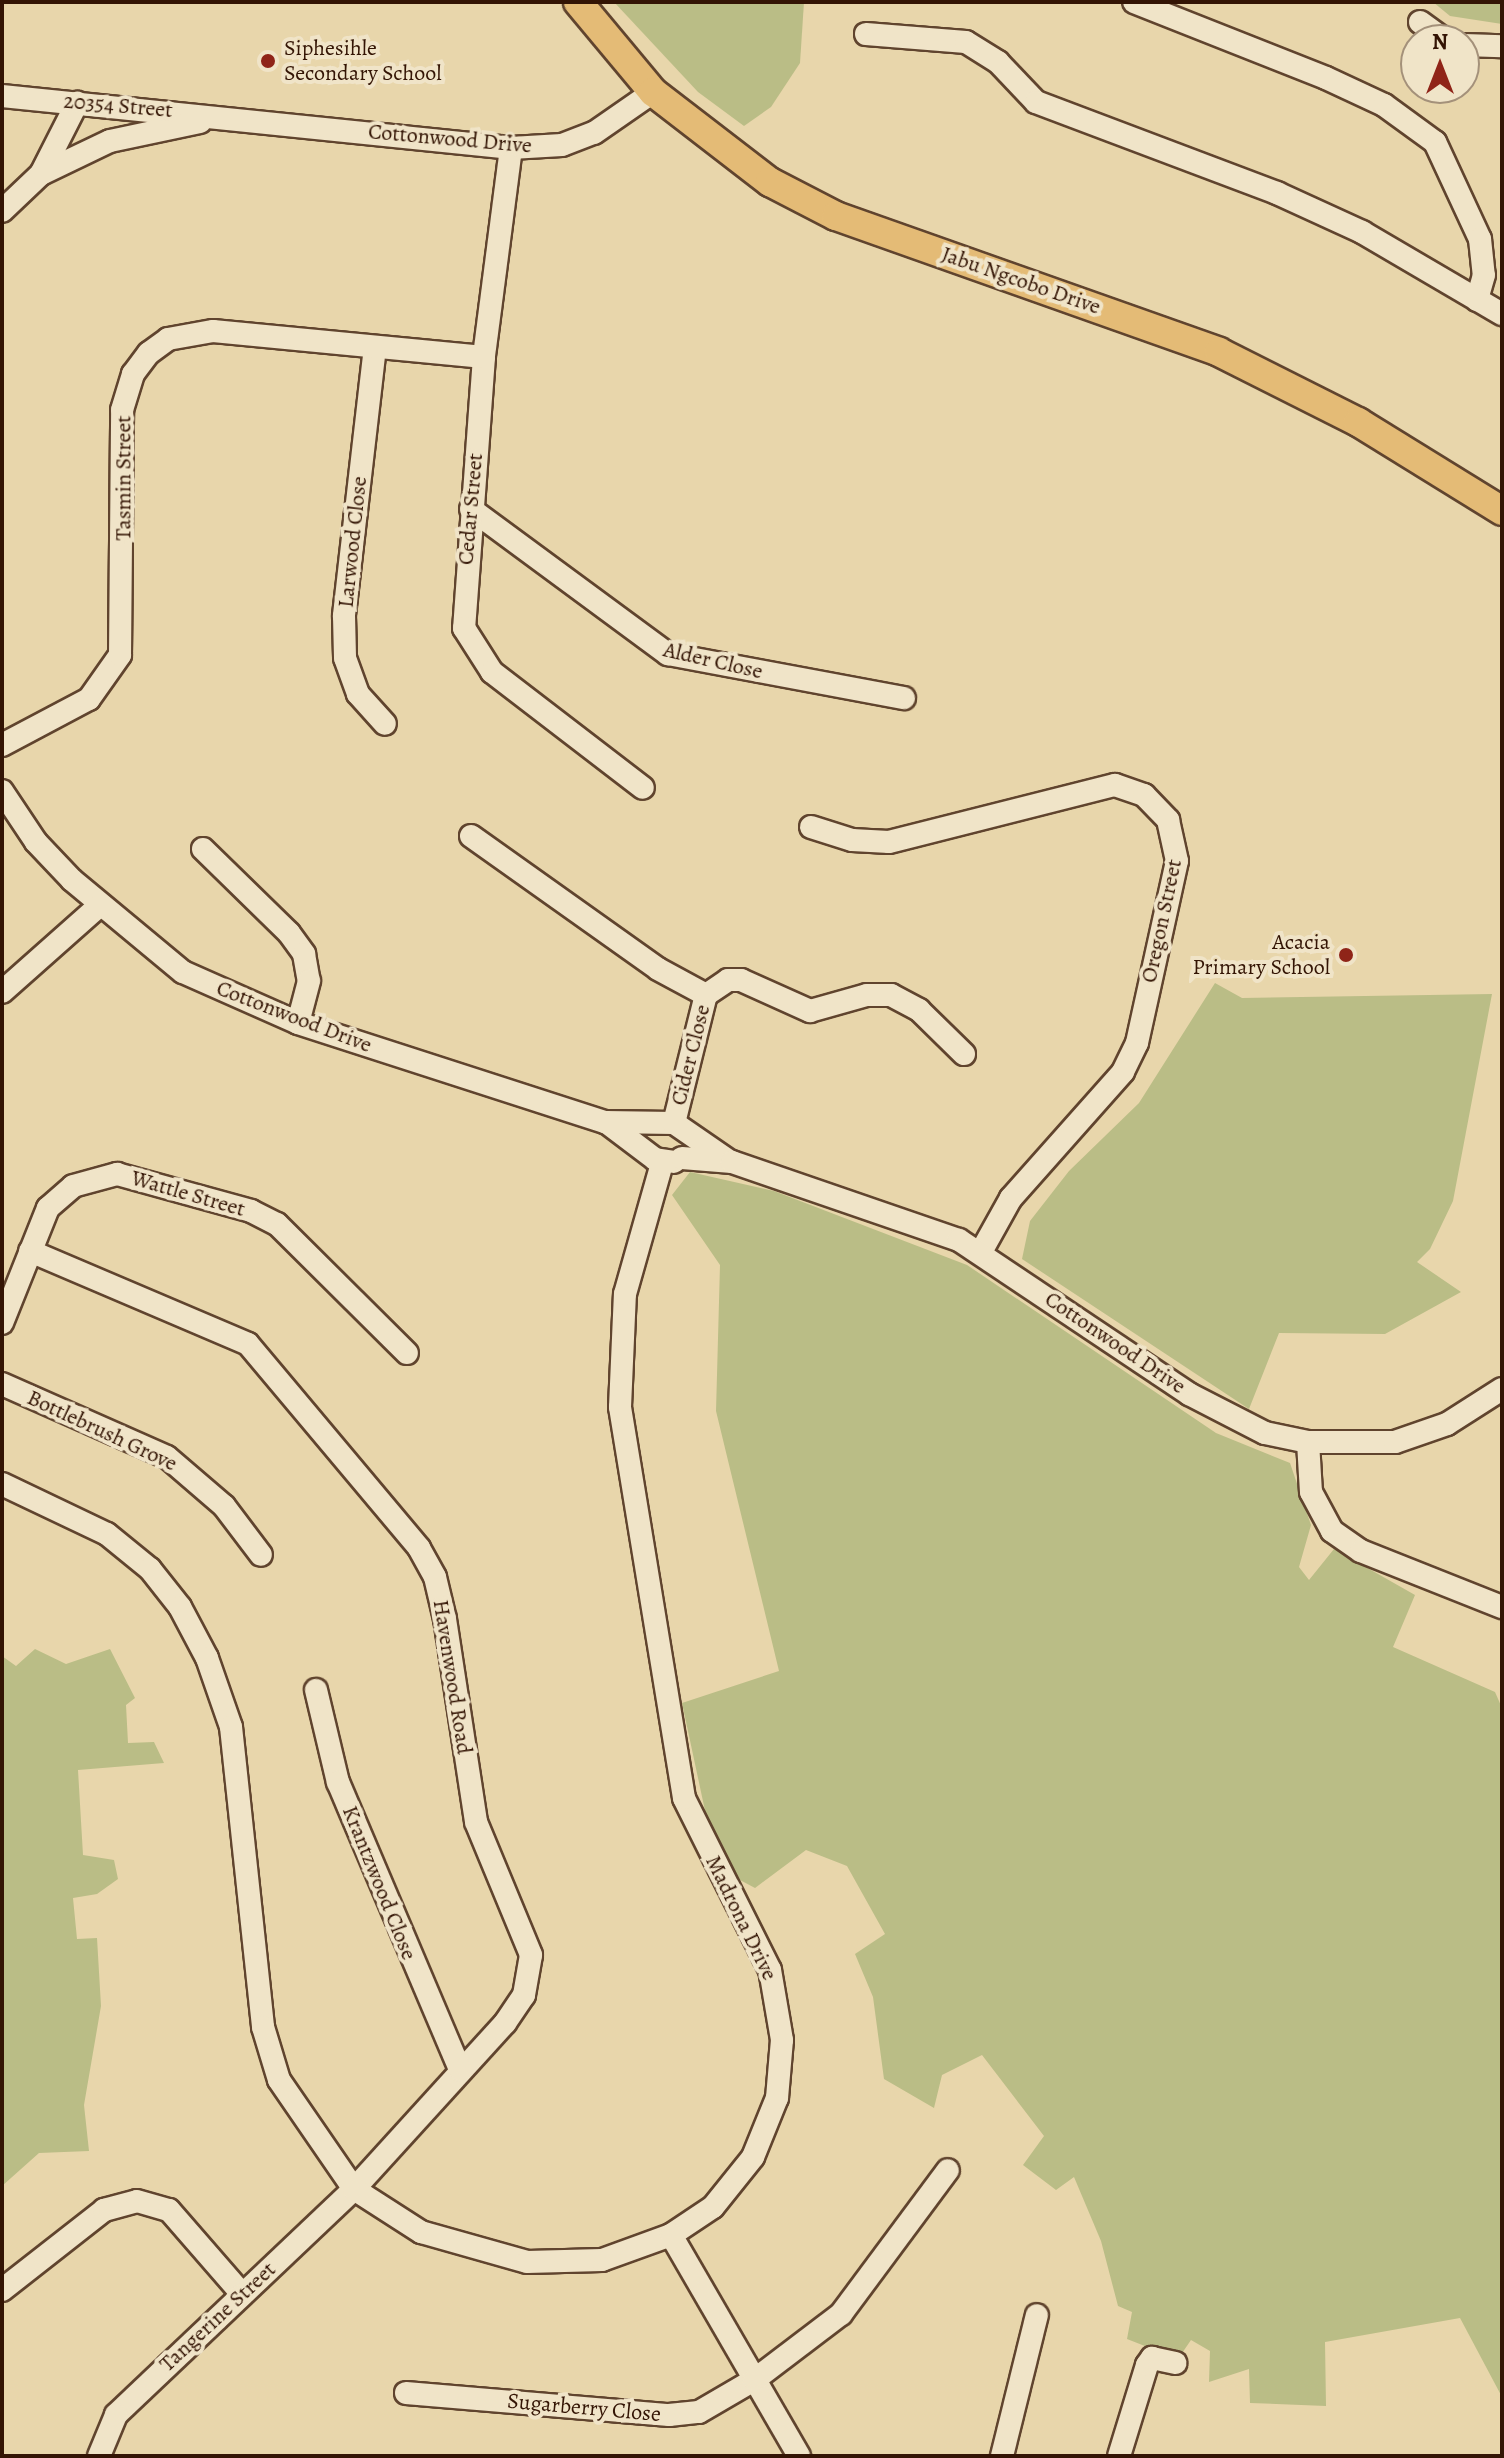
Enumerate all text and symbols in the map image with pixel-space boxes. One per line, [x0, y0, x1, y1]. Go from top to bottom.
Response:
north arrow [1400, 24, 1480, 104]
text: N [1432, 27, 1448, 57]
place label: Siphesihle Secondary School [284, 35, 442, 86]
marker: Siphesihle Secondary School [259, 52, 277, 70]
street label: 20354 Street [62, 88, 174, 124]
street label: Cottonwood Drive [367, 119, 533, 159]
street label: Jabu Ngcobo Drive [938, 241, 1104, 321]
street label: Tasmin Street [111, 415, 137, 541]
street label: Cedar Street [453, 452, 489, 566]
street label: Larwood Close [333, 475, 373, 609]
street label: Alder Close [661, 637, 765, 685]
street label: Oregon Street [1136, 857, 1188, 985]
place label: Acacia Primary School [1192, 929, 1330, 980]
marker: Acacia Primary School [1337, 946, 1355, 964]
street label: Cottonwood Drive [213, 975, 375, 1059]
street label: Cider Close [666, 1002, 716, 1108]
street label: Wattle Street [128, 1165, 248, 1223]
street label: Cottonwood Drive [1040, 1286, 1190, 1400]
street label: Bottlebrush Grove [23, 1385, 181, 1477]
street label: Havenwood Road [427, 1598, 477, 1756]
street label: Krantzwood Close [336, 1802, 422, 1964]
street label: Madrona Drive [699, 1851, 783, 1985]
street label: Tangerine Street [154, 2257, 282, 2377]
street label: Sugarberry Close [506, 2388, 662, 2428]

